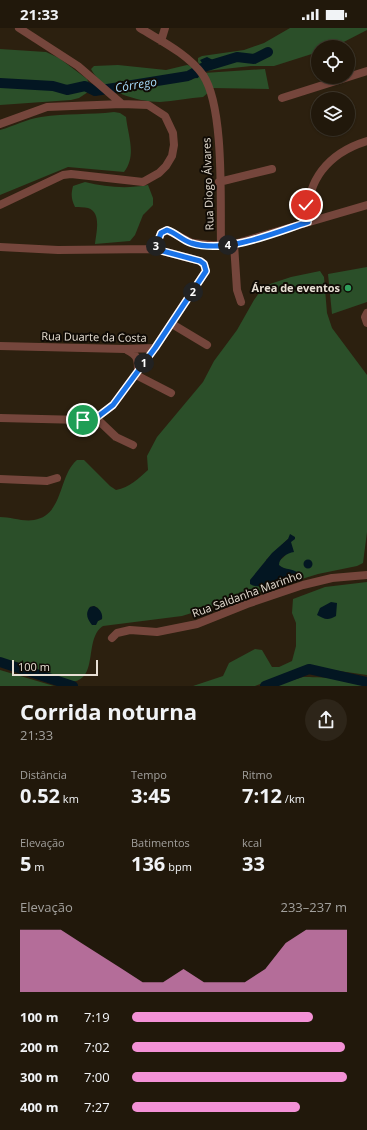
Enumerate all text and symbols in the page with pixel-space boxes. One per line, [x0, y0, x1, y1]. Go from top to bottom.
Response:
text: 21:33 [20, 4, 59, 24]
map controls [311, 40, 355, 136]
button: locate [311, 40, 355, 84]
water label: Córrego [114, 73, 158, 96]
button: layers [311, 92, 355, 136]
street label: Rua Diogo Álvares [198, 137, 217, 231]
pin [289, 188, 323, 222]
icon: check [295, 194, 317, 216]
pin: 4 [218, 235, 238, 255]
pin: 3 [146, 236, 166, 256]
text: 4 [225, 237, 231, 252]
text: 3 [153, 238, 159, 253]
place label: Área de eventos [252, 280, 341, 295]
pin: 2 [183, 282, 203, 302]
marker: Área de eventos [343, 283, 353, 293]
text: 2 [190, 284, 196, 299]
street label: Rua Duarte da Costa [41, 328, 147, 345]
pin: 1 [134, 353, 154, 373]
text: 1 [141, 355, 147, 370]
pin [66, 403, 100, 437]
icon: arrive [72, 409, 94, 431]
street label: Rua Saldanha Marinho [190, 566, 304, 620]
scale bar [12, 658, 98, 677]
text: 100 m [18, 659, 50, 674]
text: Corrida noturna [20, 696, 197, 726]
button: share [305, 699, 347, 741]
text: 21:33 [20, 726, 53, 744]
text: Distância [20, 767, 67, 782]
text: Tempo [131, 767, 167, 782]
text: Ritmo [242, 767, 272, 782]
text: 0.52 [20, 782, 60, 809]
text: 3:45 [131, 782, 171, 809]
text: 7:12 [242, 782, 282, 809]
text: km [60, 791, 79, 806]
text: /km [282, 791, 305, 806]
text: Elevação [20, 835, 65, 850]
text: Batimentos [131, 835, 190, 850]
text: kcal [242, 835, 262, 850]
text: 5 [20, 850, 31, 877]
text: 136 [131, 850, 165, 877]
text: 33 [242, 850, 265, 877]
text: m [31, 859, 44, 874]
text: bpm [165, 859, 192, 874]
text: Elevação [20, 898, 73, 916]
text: 233–237 m [280, 898, 347, 916]
text: 100 m [20, 1008, 58, 1026]
text: 7:19 [84, 1008, 110, 1026]
text: 200 m [20, 1038, 58, 1056]
text: 7:02 [84, 1038, 110, 1056]
text: 300 m [20, 1068, 58, 1086]
text: 7:00 [84, 1068, 110, 1086]
text: 400 m [20, 1098, 58, 1116]
text: 7:27 [84, 1098, 110, 1116]

